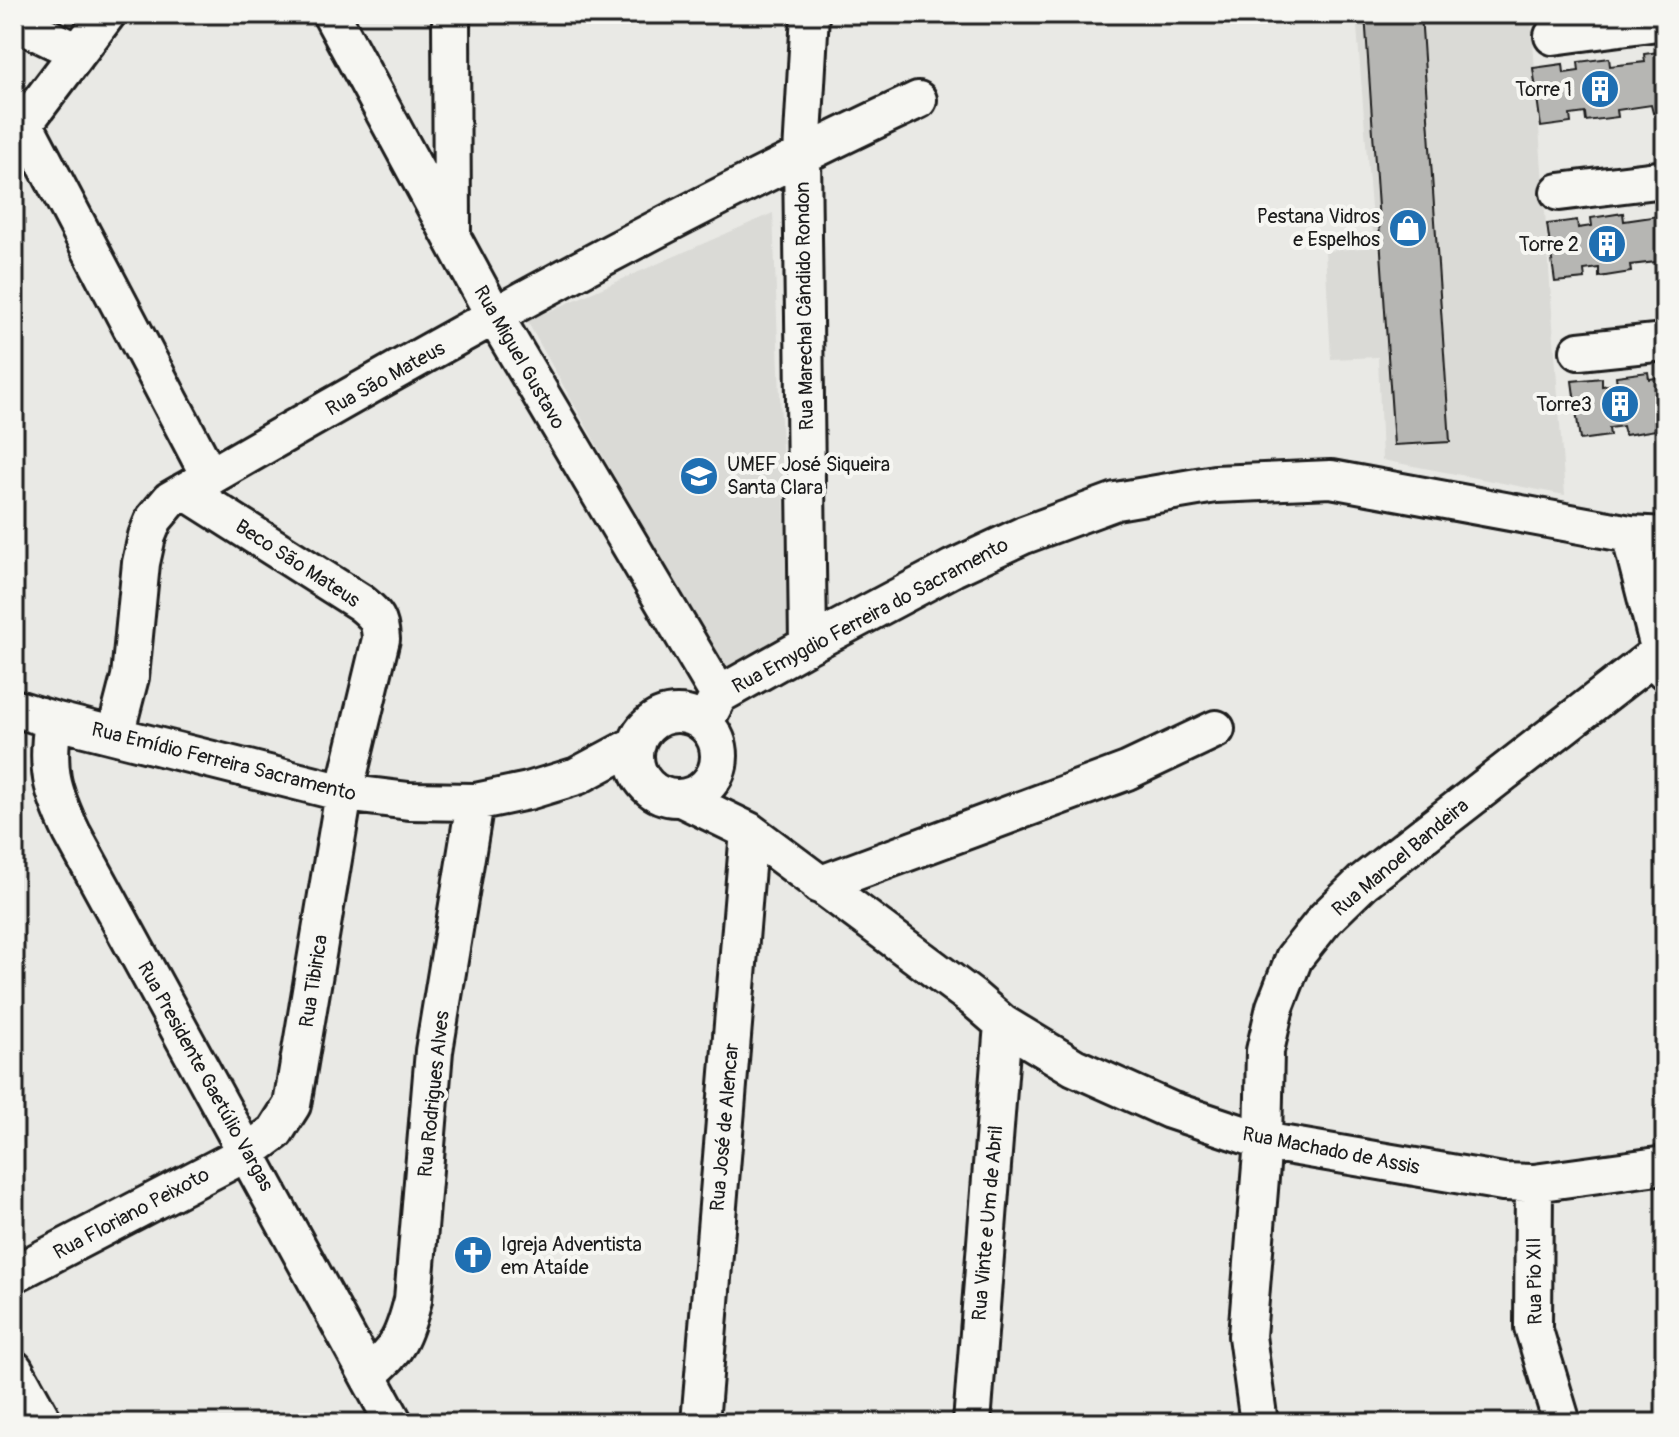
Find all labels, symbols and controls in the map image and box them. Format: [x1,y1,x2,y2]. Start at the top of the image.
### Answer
building icon: Torre 1 [1579,68,1621,110]
place label: Torre 1 [1515,77,1572,102]
street label: Rua Marechal Cândido Rondon [790,181,819,431]
place label: Pestana Vidros e Espelhos [1257,204,1380,252]
shop icon: Pestana Vidros e Espelhos [1387,207,1429,249]
building icon: Torre 2 [1586,223,1628,265]
place label: Torre 2 [1519,232,1579,257]
street label: Rua Miguel Gustavo [468,281,571,434]
street label: Rua São Mateus [321,335,449,421]
building icon: Torre3 [1599,383,1641,425]
place label: Torre3 [1536,392,1592,417]
place label: UMEF José Siqueira Santa Clara [727,452,890,500]
school or university icon: UMEF José Siqueira Santa Clara [678,455,720,497]
street label: Beco São Mateus [231,514,365,613]
street label: Rua Emygdio Ferreira do Sacramento [728,532,1013,699]
street label: Rua Emídio Ferreira Sacramento [89,717,359,807]
street label: Rua Manoel Bandeira [1327,793,1474,922]
street label: Rua Tibirica [294,933,333,1029]
street label: Rua Presidente Gaetúlio Vargas [132,957,279,1196]
street label: Rua Rodrigues Alves [412,1010,455,1178]
street label: Rua José de Alencar [705,1042,744,1212]
street label: Rua Machado de Assis [1240,1121,1422,1180]
street label: Rua Vinte e Um de Abril [967,1124,1008,1322]
street label: Rua Floriano Peixoto [49,1162,214,1265]
place label: Igreja Adventista em Ataíde [501,1232,642,1280]
church icon: Igreja Adventista em Ataíde [452,1234,494,1276]
street label: Rua Pio XII [1521,1237,1548,1325]

